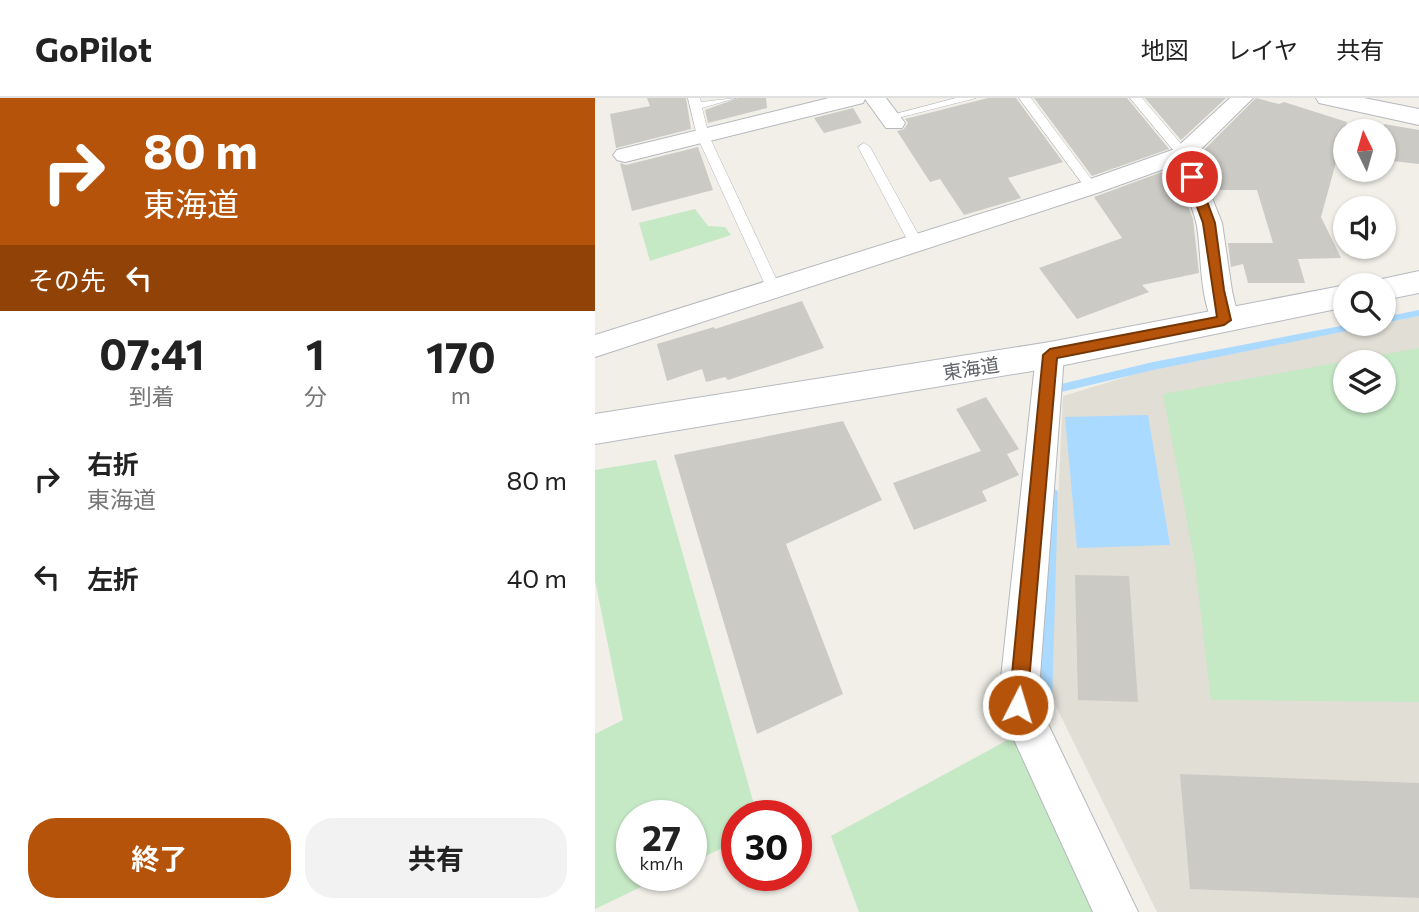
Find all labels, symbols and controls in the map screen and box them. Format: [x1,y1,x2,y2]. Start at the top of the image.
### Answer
text: GoPilot [35,28,152,69]
text: 地図 [1141,35,1189,64]
text: レイヤ [1227,35,1298,64]
text: 共有 [1336,35,1384,64]
text: 80 m [143,119,258,179]
north arrow [1333,119,1397,182]
map controls [1333,119,1396,413]
icon: right [28,126,119,217]
pin [1162,147,1222,207]
icon: arrive [1173,158,1211,196]
text: 東海道 [143,183,239,223]
button: sound [1333,196,1396,259]
icon: left [120,259,158,297]
text: その先 [28,264,106,295]
button: search [1333,273,1396,336]
text: 07:41 [99,327,204,379]
text: 1 [306,327,325,379]
text: 170 [426,330,496,382]
button: layers [1333,350,1396,413]
street label: 東海道 [941,352,1001,384]
text: m [451,381,471,409]
text: 到着 [129,382,175,410]
text: 分 [304,382,327,410]
text: 右折 [87,448,139,479]
icon: right [28,460,66,498]
text: 80 m [507,464,567,495]
text: 東海道 [87,485,156,513]
icon: left [28,558,66,596]
text: 40 m [507,562,567,593]
text: 左折 [87,563,139,594]
position arrow [981,668,1055,742]
speed limit sign: 30 [721,800,812,891]
text: 27 [642,815,681,858]
button: 終了 [28,818,291,898]
button: 共有 [305,818,567,898]
text: km/h [640,852,683,874]

